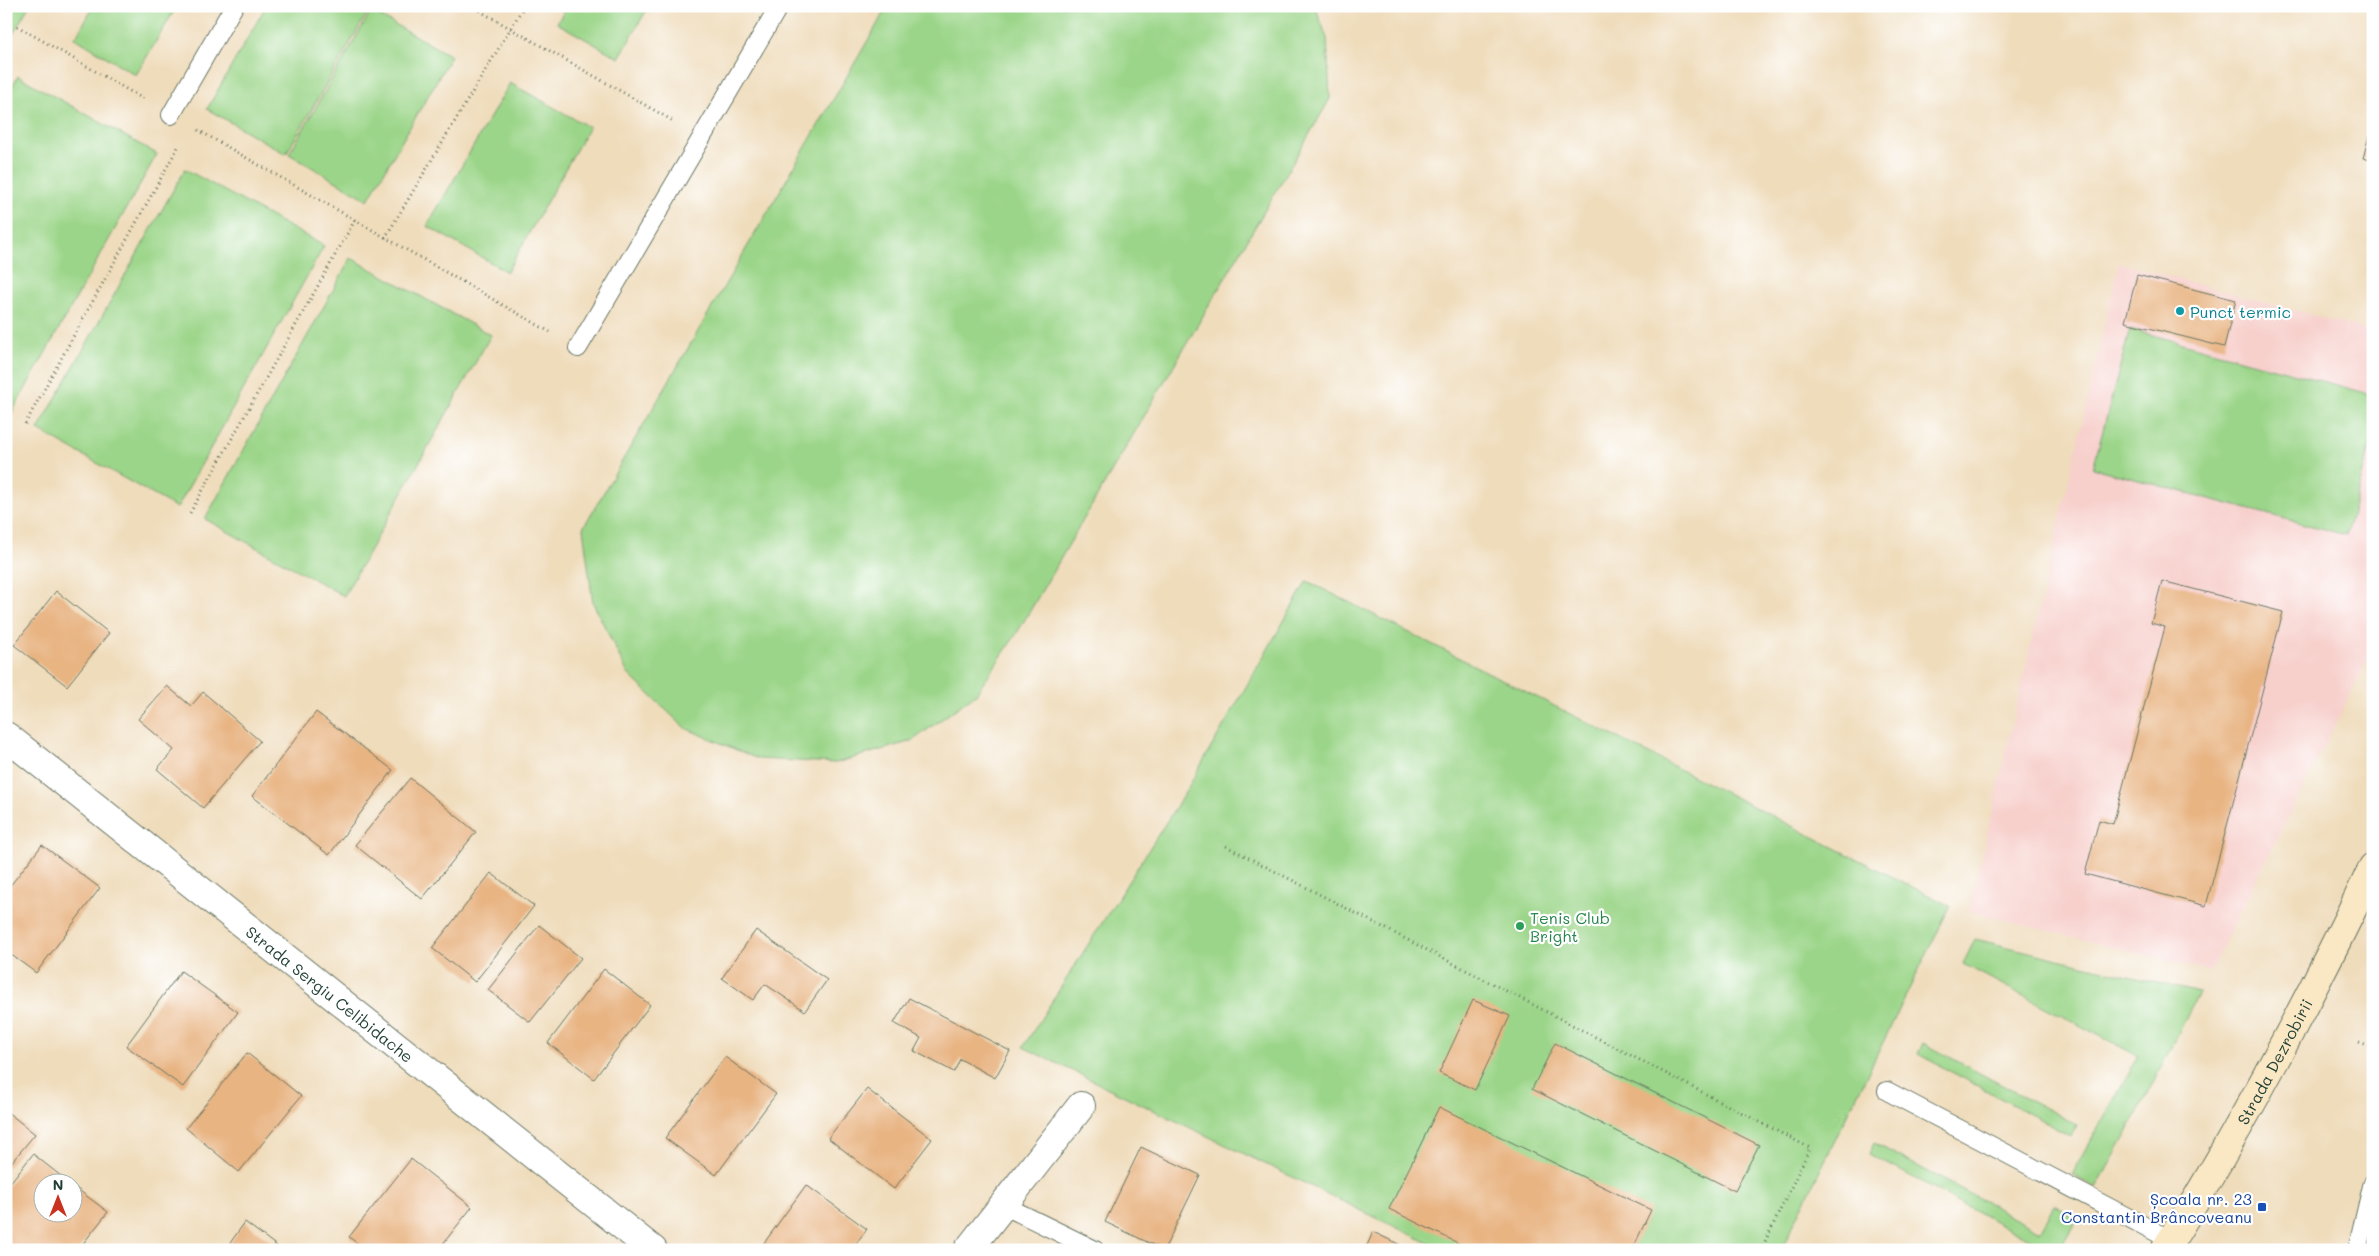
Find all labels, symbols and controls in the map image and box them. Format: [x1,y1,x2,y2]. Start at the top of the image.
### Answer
place label: Punct termic [2190,301,2291,322]
marker: Punct termic [2174,305,2186,317]
place label: Tenis Club Bright [1530,907,1610,946]
marker: Tenis Club Bright [1514,920,1526,932]
street label: Strada Sergiu Celibidache [242,921,418,1067]
street label: Strada Dezrobirii [2232,995,2316,1128]
north arrow [32,1174,82,1224]
text: N [53,1175,63,1194]
place label: Școala nr. 23 Constantin Brâncoveanu [2061,1188,2252,1227]
marker: Școala nr. 23 Constantin Brâncoveanu [2256,1201,2268,1213]

